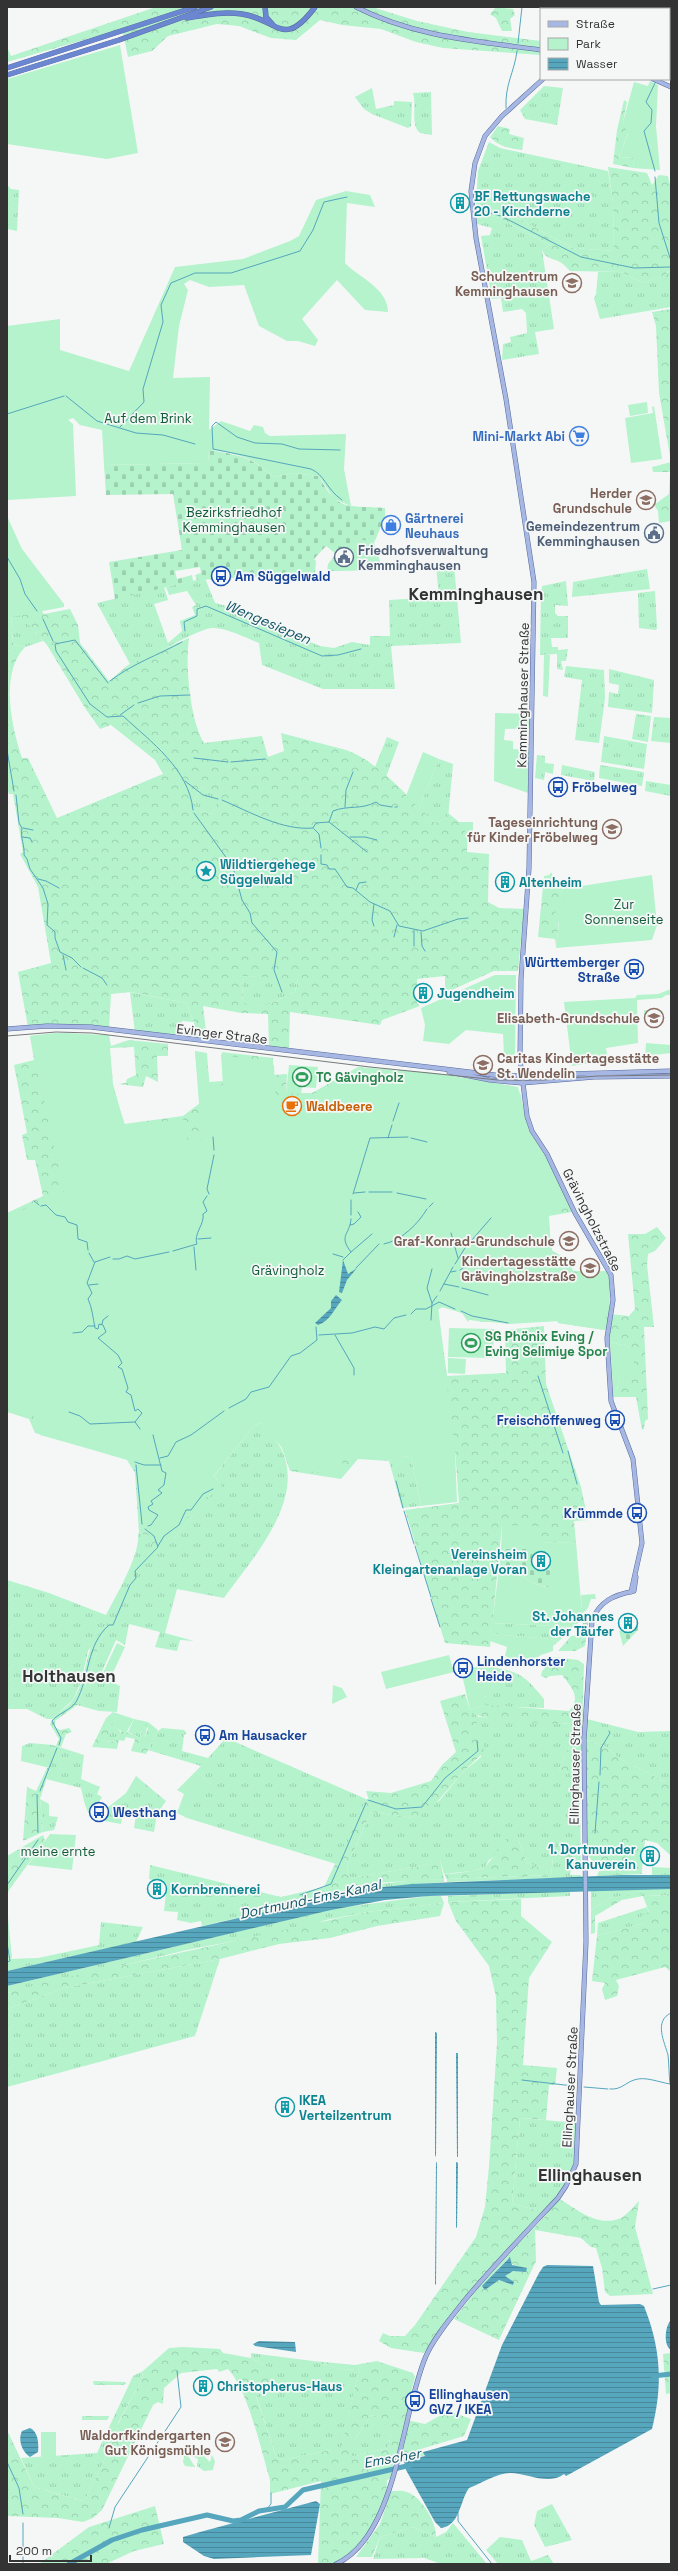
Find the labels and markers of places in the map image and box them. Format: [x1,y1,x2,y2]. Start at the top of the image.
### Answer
place label: BF Rettungswache 20 - Kirchderne [474,188,591,220]
building icon: BF Rettungswache 20 - Kirchderne [449,192,471,214]
place label: Schulzentrum Kemminghausen [455,268,558,300]
school or university icon: Schulzentrum Kemminghausen [561,272,583,294]
supermarket icon: Mini-Markt Abi [568,425,590,447]
place label: Mini-Markt Abi [472,428,565,445]
place label: Herder Grundschule [553,485,632,517]
school or university icon: Herder Grundschule [635,489,657,511]
place label: Gärtnerei Neuhaus [405,510,464,542]
shop icon: Gärtnerei Neuhaus [380,514,402,536]
place label: Gemeindezentrum Kemminghausen [526,518,640,550]
public building icon: Gemeindezentrum Kemminghausen [643,522,665,544]
place label: Friedhofsverwaltung Kemminghausen [358,542,488,574]
public building icon: Friedhofsverwaltung Kemminghausen [333,546,355,568]
bus stop icon: Am Süggelwald [210,565,232,587]
place label: Am Süggelwald [235,568,331,585]
bus stop icon: Fröbelweg [547,776,569,798]
place label: Fröbelweg [572,779,637,796]
place label: Tageseinrichtung für Kinder Fröbelweg [467,814,598,846]
school or university icon: Tageseinrichtung für Kinder Fröbelweg [601,818,623,840]
place label: Wildtiergehege Süggelwald [220,856,316,888]
place icon: Wildtiergehege Süggelwald [195,860,217,882]
building icon: Altenheim [494,871,516,893]
place label: Altenheim [519,874,582,891]
place label: Württemberger Straße [525,954,620,986]
bus stop icon: Württemberger Straße [623,958,645,980]
building icon: Jugendheim [412,982,434,1004]
place label: Jugendheim [437,985,515,1002]
school or university icon: Elisabeth-Grundschule [643,1007,665,1029]
place label: Elisabeth-Grundschule [497,1010,640,1027]
place label: Caritas Kindertagesstätte St. Wendelin [497,1050,659,1082]
school or university icon: Caritas Kindertagesstätte St. Wendelin [472,1054,494,1076]
sports icon: TC Gävingholz [291,1066,313,1088]
place label: TC Gävingholz [316,1069,404,1086]
cafe icon: Waldbeere [281,1095,303,1117]
place label: Waldbeere [306,1098,373,1115]
school or university icon: Graf-Konrad-Grundschule [558,1230,580,1252]
place label: Graf-Konrad-Grundschule [394,1233,555,1250]
place label: Kindertagesstätte Grävingholzstraße [461,1253,576,1285]
school or university icon: Kindertagesstätte Grävingholzstraße [579,1257,601,1279]
place label: SG Phönix Eving / Eving Selimiye Spor [485,1328,607,1360]
sports icon: SG Phönix Eving / Eving Selimiye Spor [460,1332,482,1354]
bus stop icon: Freischöffenweg [604,1409,626,1431]
place label: Freischöffenweg [497,1412,601,1429]
bus stop icon: Krümmde [626,1502,648,1524]
place label: Krümmde [564,1505,623,1522]
place label: Vereinsheim Kleingartenanlage Voran [373,1546,527,1578]
building icon: Vereinsheim Kleingartenanlage Voran [530,1550,552,1572]
place label: St. Johannes der Täufer [532,1608,614,1640]
building icon: St. Johannes der Täufer [617,1612,639,1634]
place label: Lindenhorster Heide [477,1653,565,1685]
bus stop icon: Lindenhorster Heide [452,1657,474,1679]
bus stop icon: Am Hausacker [194,1724,216,1746]
place label: Am Hausacker [219,1727,307,1744]
bus stop icon: Westhang [88,1801,110,1823]
place label: Westhang [113,1804,177,1821]
place label: 1. Dortmunder Kanuverein [548,1841,636,1873]
building icon: 1. Dortmunder Kanuverein [639,1845,661,1867]
building icon: Kornbrennerei [146,1878,168,1900]
place label: Kornbrennerei [171,1881,260,1898]
place label: IKEA Verteilzentrum [299,2092,392,2124]
building icon: IKEA Verteilzentrum [274,2096,296,2118]
building icon: Christopherus-Haus [192,2375,214,2397]
place label: Christopherus-Haus [217,2378,343,2395]
place label: Ellinghausen GVZ / IKEA [429,2386,509,2418]
bus stop icon: Ellinghausen GVZ / IKEA [404,2390,426,2412]
place label: Waldorfkindergarten Gut Königsmühle [80,2427,211,2459]
school or university icon: Waldorfkindergarten Gut Königsmühle [214,2431,236,2453]

